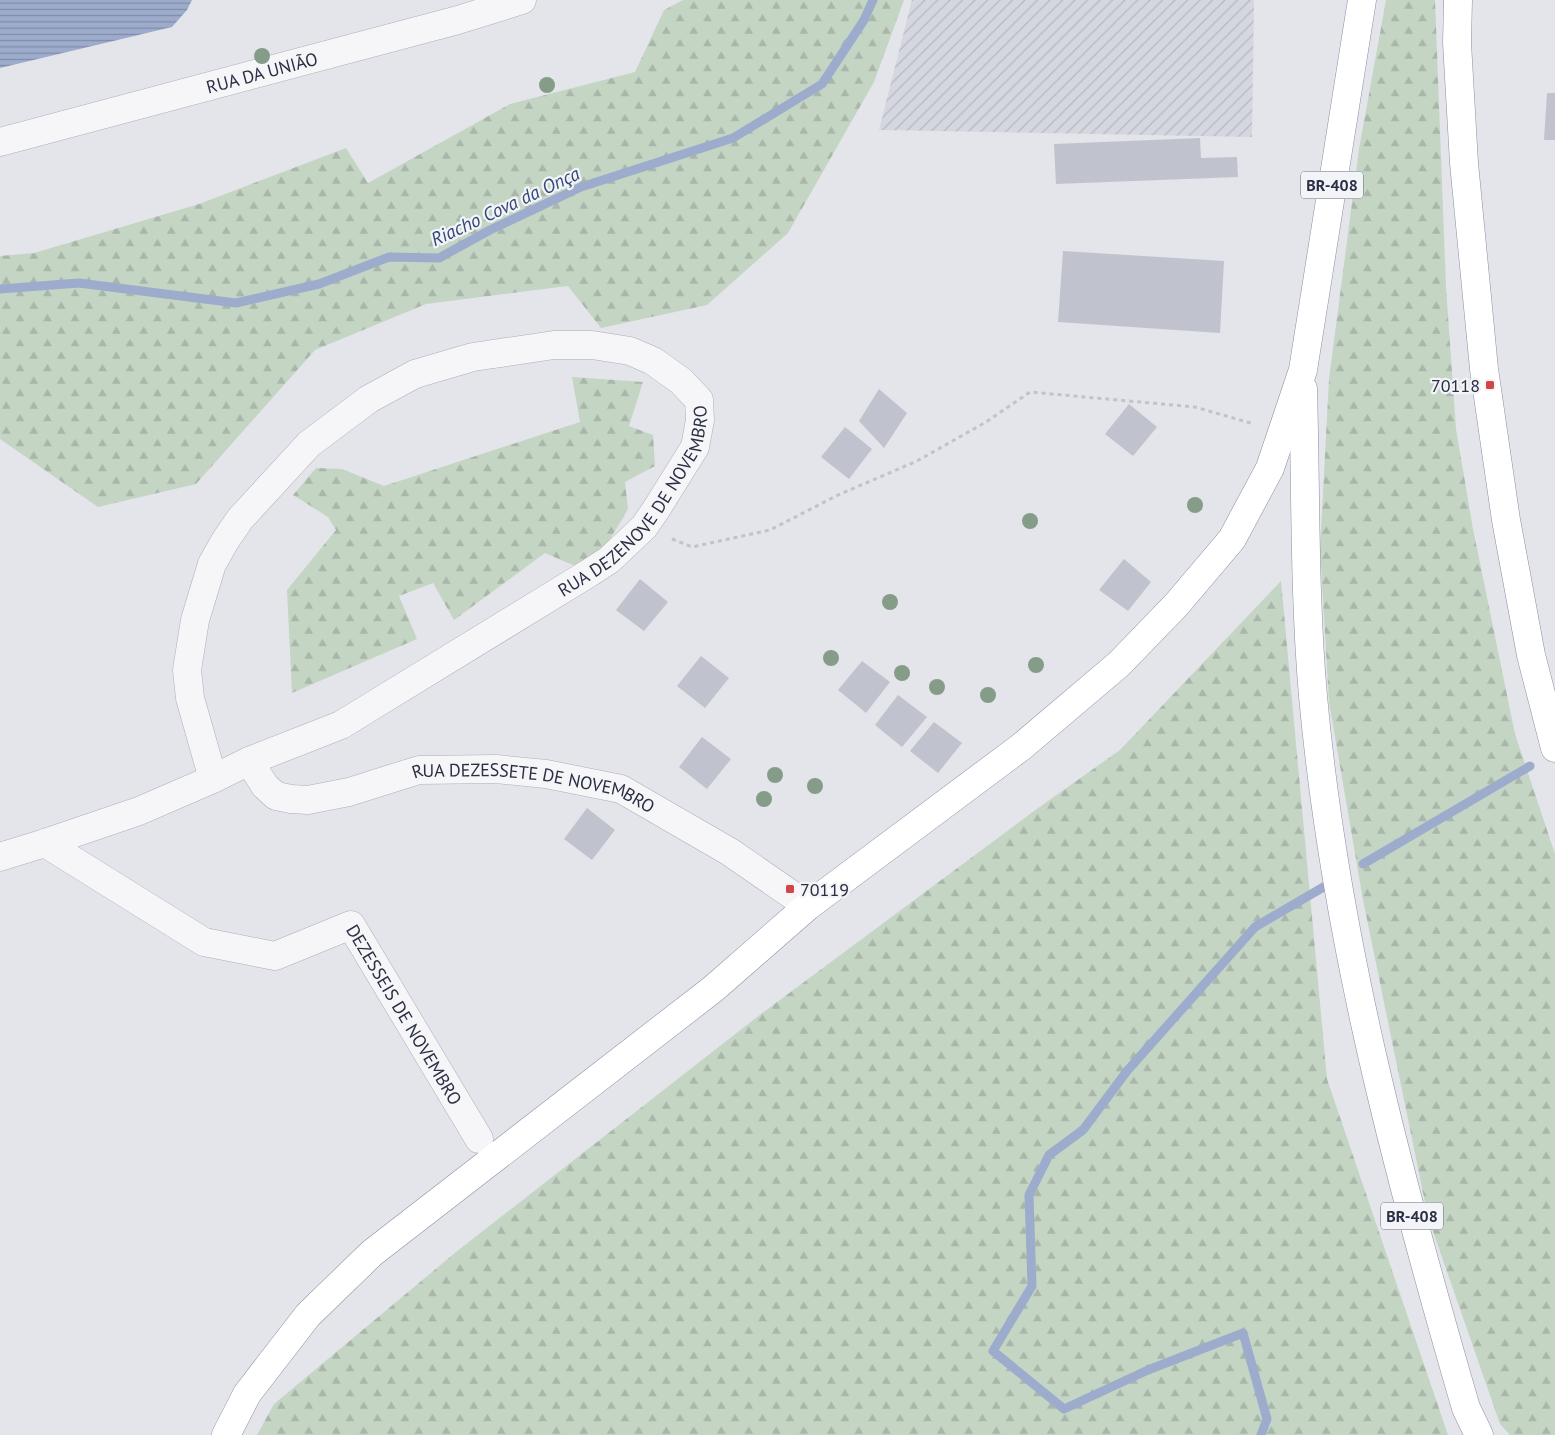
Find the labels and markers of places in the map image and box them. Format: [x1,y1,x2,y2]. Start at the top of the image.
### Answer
place label: 70118 [1431,374,1480,397]
marker: 70118 [1484,379,1496,391]
place label: 70119 [800,878,849,901]
marker: 70119 [784,883,796,895]

